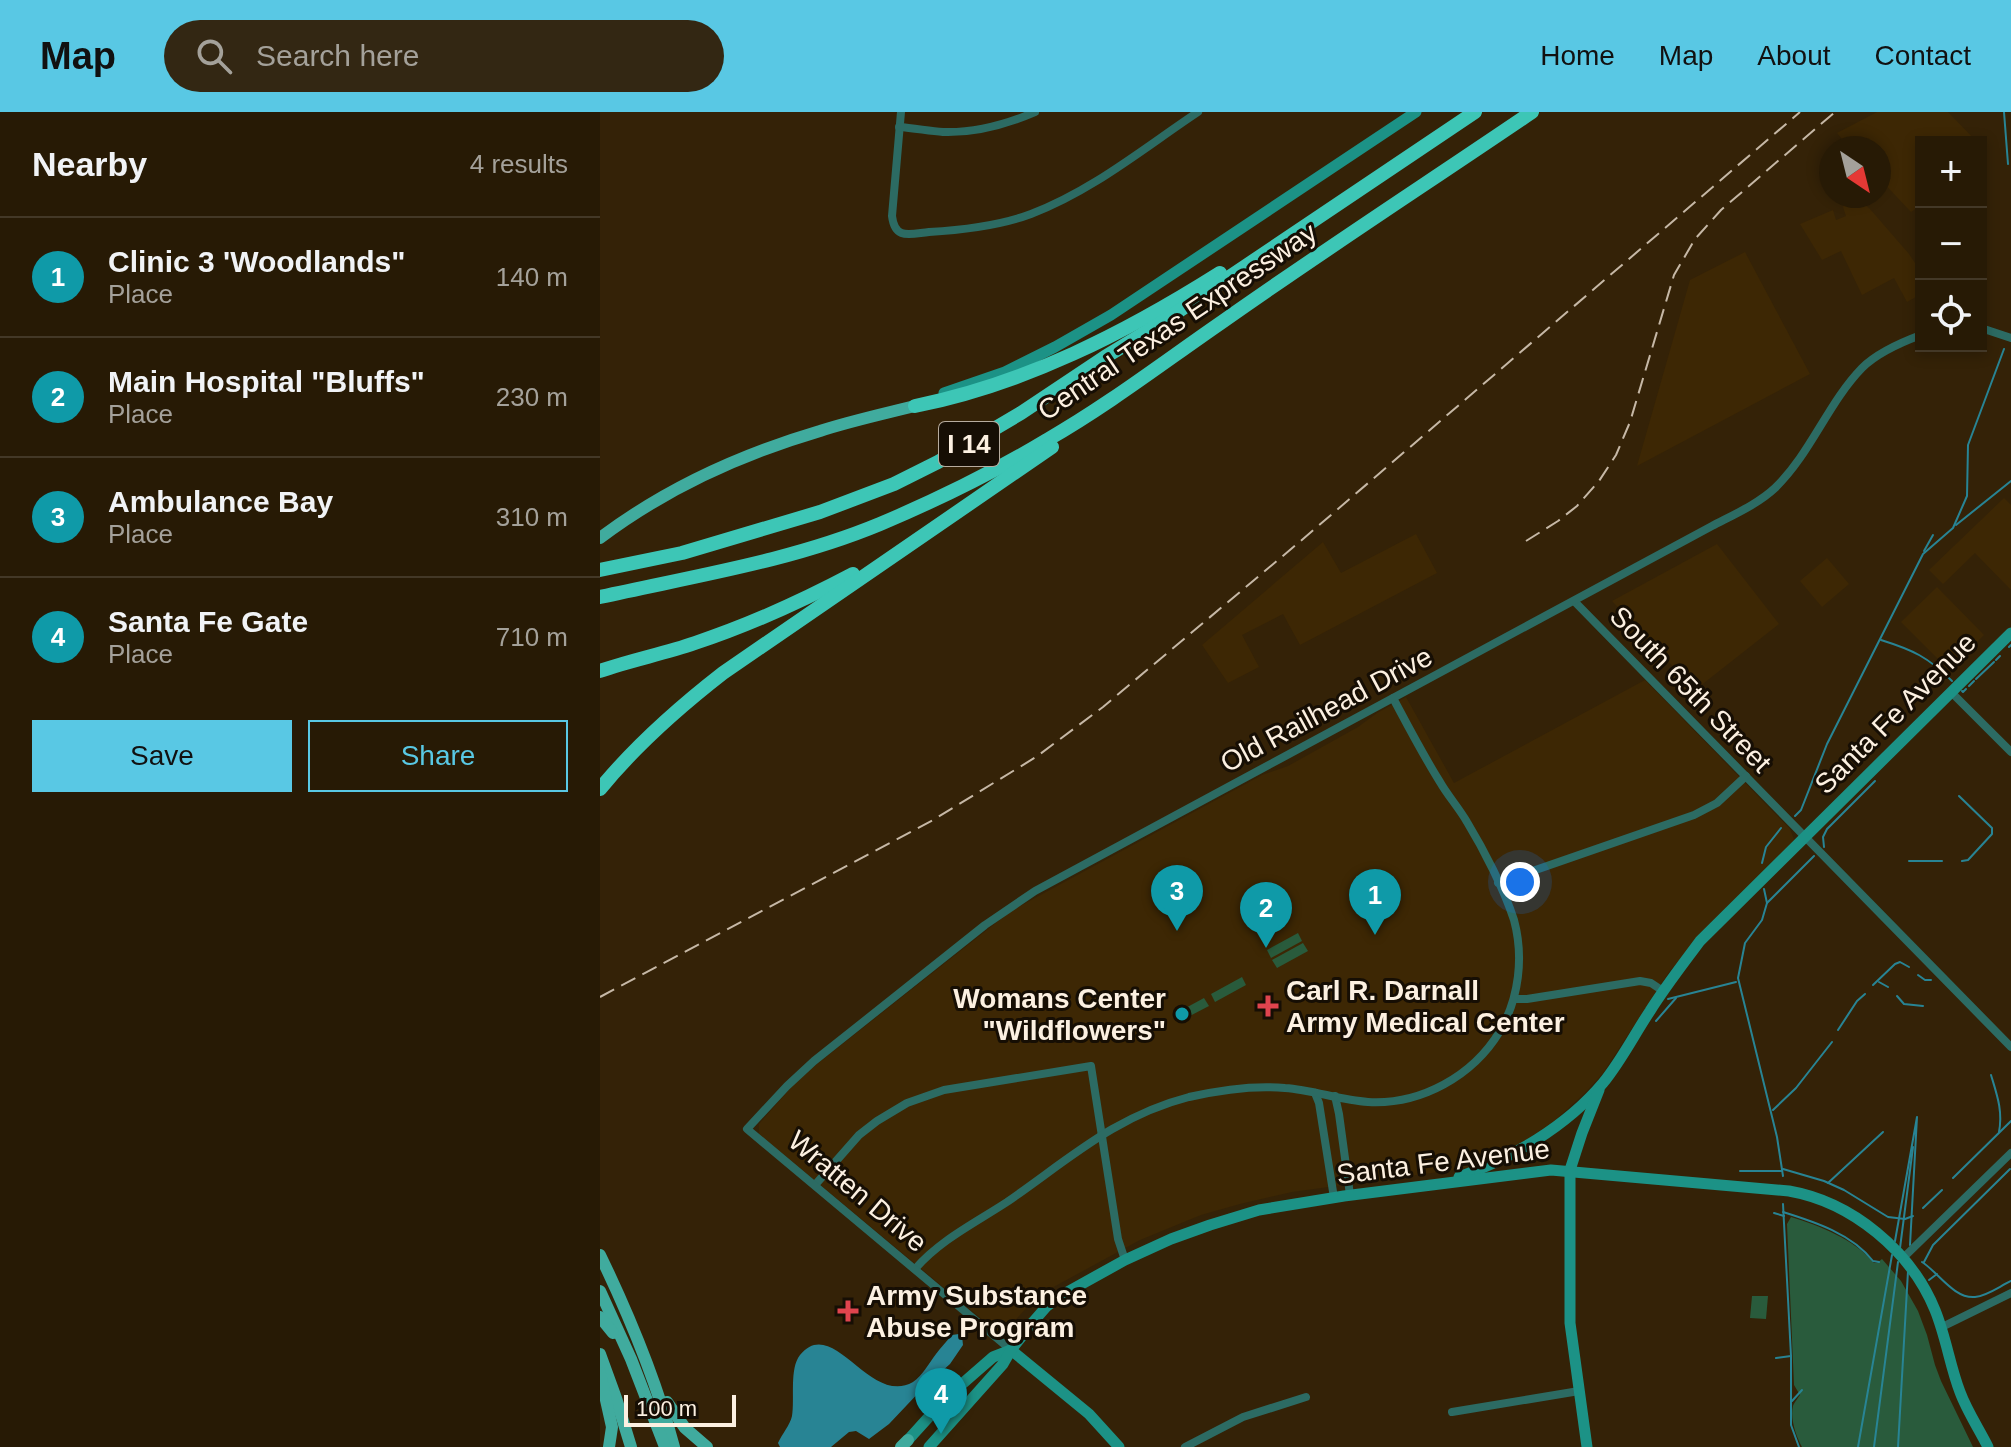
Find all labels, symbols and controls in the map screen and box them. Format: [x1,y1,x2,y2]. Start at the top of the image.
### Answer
search box [164,20,724,92]
icon: search [192,34,236,78]
text: Map [40,35,116,77]
text: Search here [256,39,419,72]
text: Home [1540,40,1615,71]
text: Map [1659,40,1713,71]
text: About [1757,40,1831,71]
text: Contact [1875,40,1971,71]
north arrow [1819,136,1891,208]
map controls [1915,136,1987,352]
button: + [1915,136,1987,208]
text: Nearby [32,145,147,183]
text: 4 results [470,149,568,179]
button: − [1915,208,1987,280]
street label: Central Texas Expressway [1032,216,1322,426]
text: Clinic 3 'Woodlands" [108,245,406,278]
text: 1 [51,262,65,292]
text: 140 m [496,262,568,292]
text: Place [108,279,173,309]
button: locate [1915,280,1987,352]
text: Main Hospital "Bluffs" [108,365,425,398]
text: 2 [51,382,65,412]
text: 230 m [496,382,568,412]
text: Place [108,399,173,429]
road number: I 14 [939,422,999,466]
text: Ambulance Bay [108,485,333,518]
text: 3 [51,502,65,532]
text: 310 m [496,502,568,532]
text: Place [108,519,173,549]
street label: South 65th Street [1604,600,1778,779]
text: Santa Fe Gate [108,605,308,638]
text: 4 [51,622,65,652]
text: 710 m [496,622,568,652]
street label: Santa Fe Avenue [1809,627,1982,800]
text: Place [108,639,173,669]
street label: Old Railhead Drive [1215,641,1437,778]
button: Save [32,720,292,792]
button: Share [308,720,568,792]
your location [1500,862,1540,902]
pin: 3 [1151,865,1203,931]
pin: 1 [1349,869,1401,935]
pin: 2 [1240,882,1292,948]
place label: Carl R. Darnall Army Medical Center [1286,975,1565,1038]
place label: Womans Center "Wildflowers" [953,983,1166,1046]
marker: Carl R. Darnall Army Medical Center [1257,995,1279,1017]
marker: Womans Center "Wildflowers" [1173,1005,1191,1023]
street label: Wratten Drive [782,1125,933,1258]
street label: Santa Fe Avenue [1335,1133,1551,1190]
place label: Army Substance Abuse Program [866,1280,1087,1343]
marker: Army Substance Abuse Program [837,1300,859,1322]
pin: 4 [915,1368,967,1434]
scale bar [624,1391,736,1427]
text: 100 m [636,1396,697,1421]

